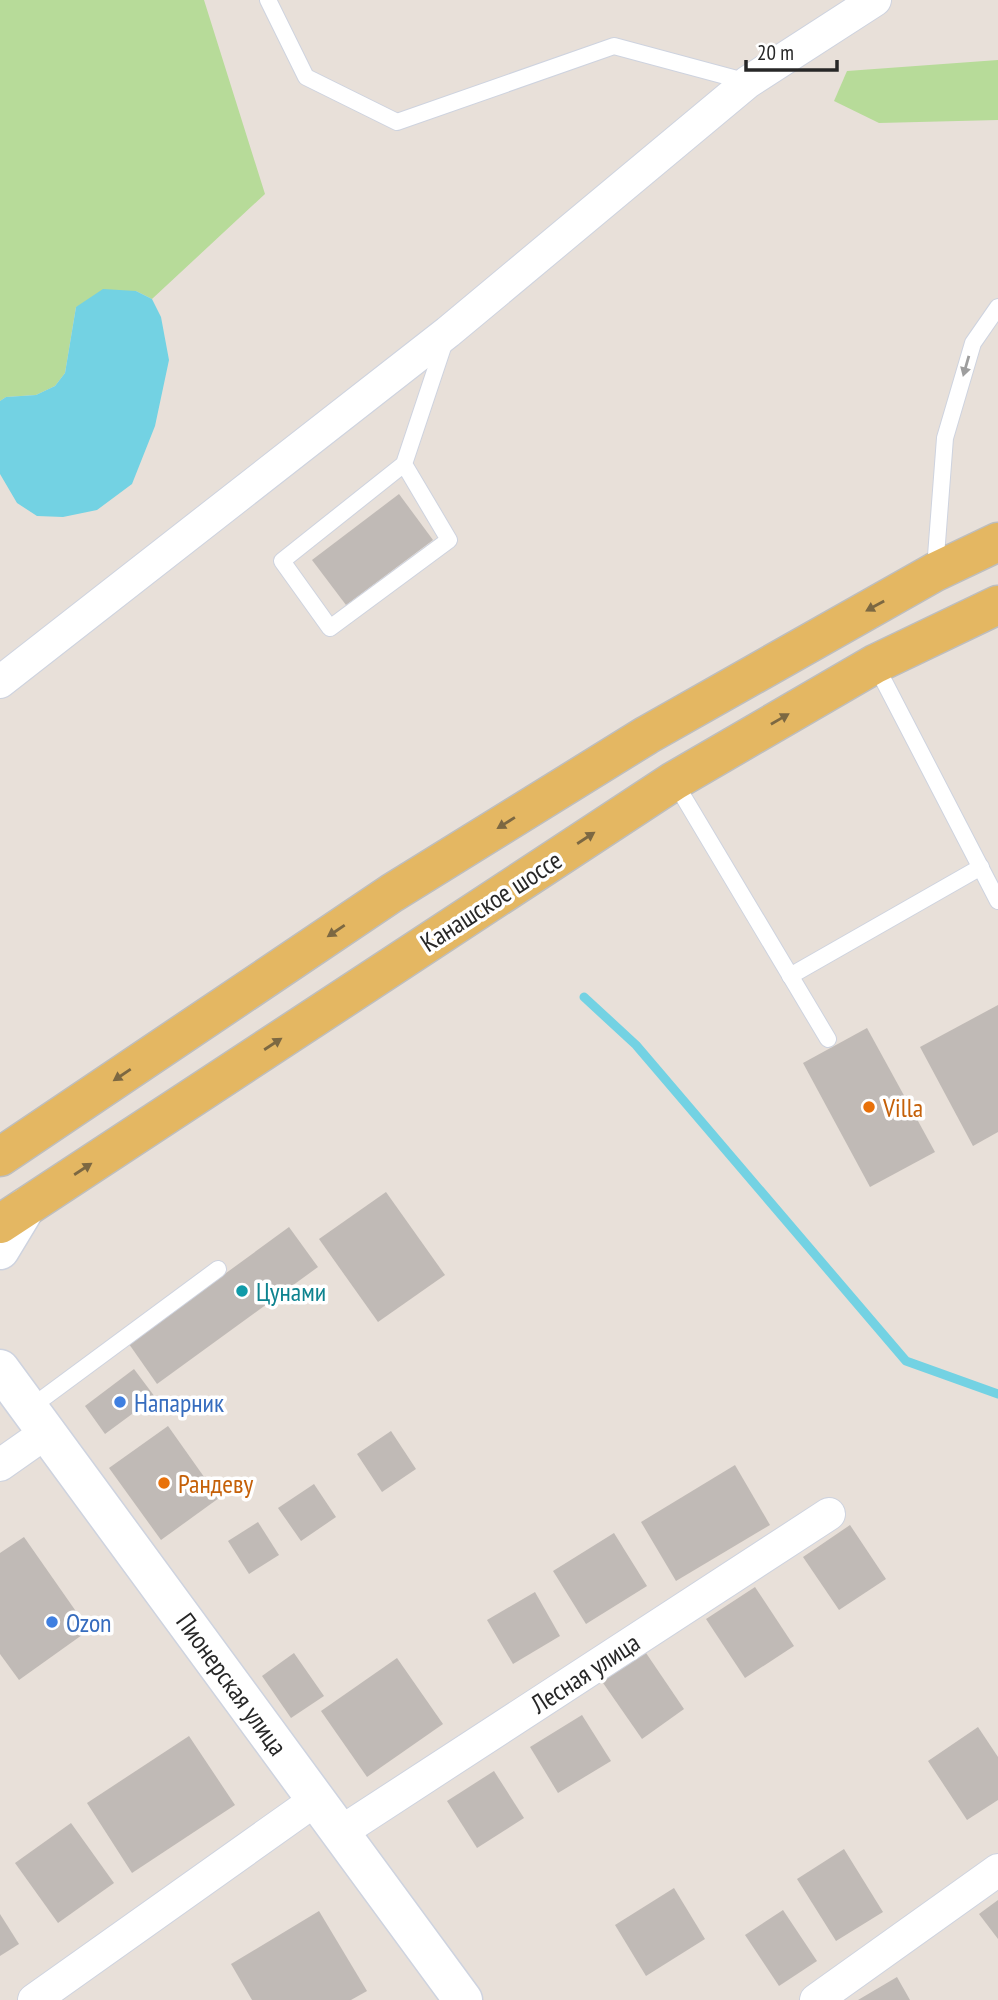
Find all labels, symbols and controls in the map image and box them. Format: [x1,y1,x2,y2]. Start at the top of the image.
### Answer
scale bar [746,28,837,72]
text: 20 m [757,39,794,66]
one-way arrow [961,356,971,377]
one-way arrow [866,600,885,612]
one-way arrow [770,714,790,726]
one-way arrow [496,816,515,829]
one-way arrow [576,832,596,845]
street label: Канашское шоссе [414,843,568,959]
one-way arrow [327,924,345,938]
one-way arrow [264,1038,283,1051]
one-way arrow [112,1069,131,1082]
place label: Villa [882,1091,923,1124]
marker: Villa [861,1099,877,1115]
one-way arrow [73,1163,93,1176]
place label: Цунами [256,1275,326,1308]
marker: Цунами [234,1283,250,1299]
place label: Напарник [134,1386,224,1419]
marker: Напарник [112,1394,128,1410]
place label: Рандеву [178,1467,253,1500]
marker: Рандеву [156,1475,172,1491]
place label: Ozon [66,1606,112,1639]
street label: Пионерская улица [169,1606,295,1762]
marker: Ozon [44,1614,60,1630]
street label: Лесная улица [523,1626,646,1721]

